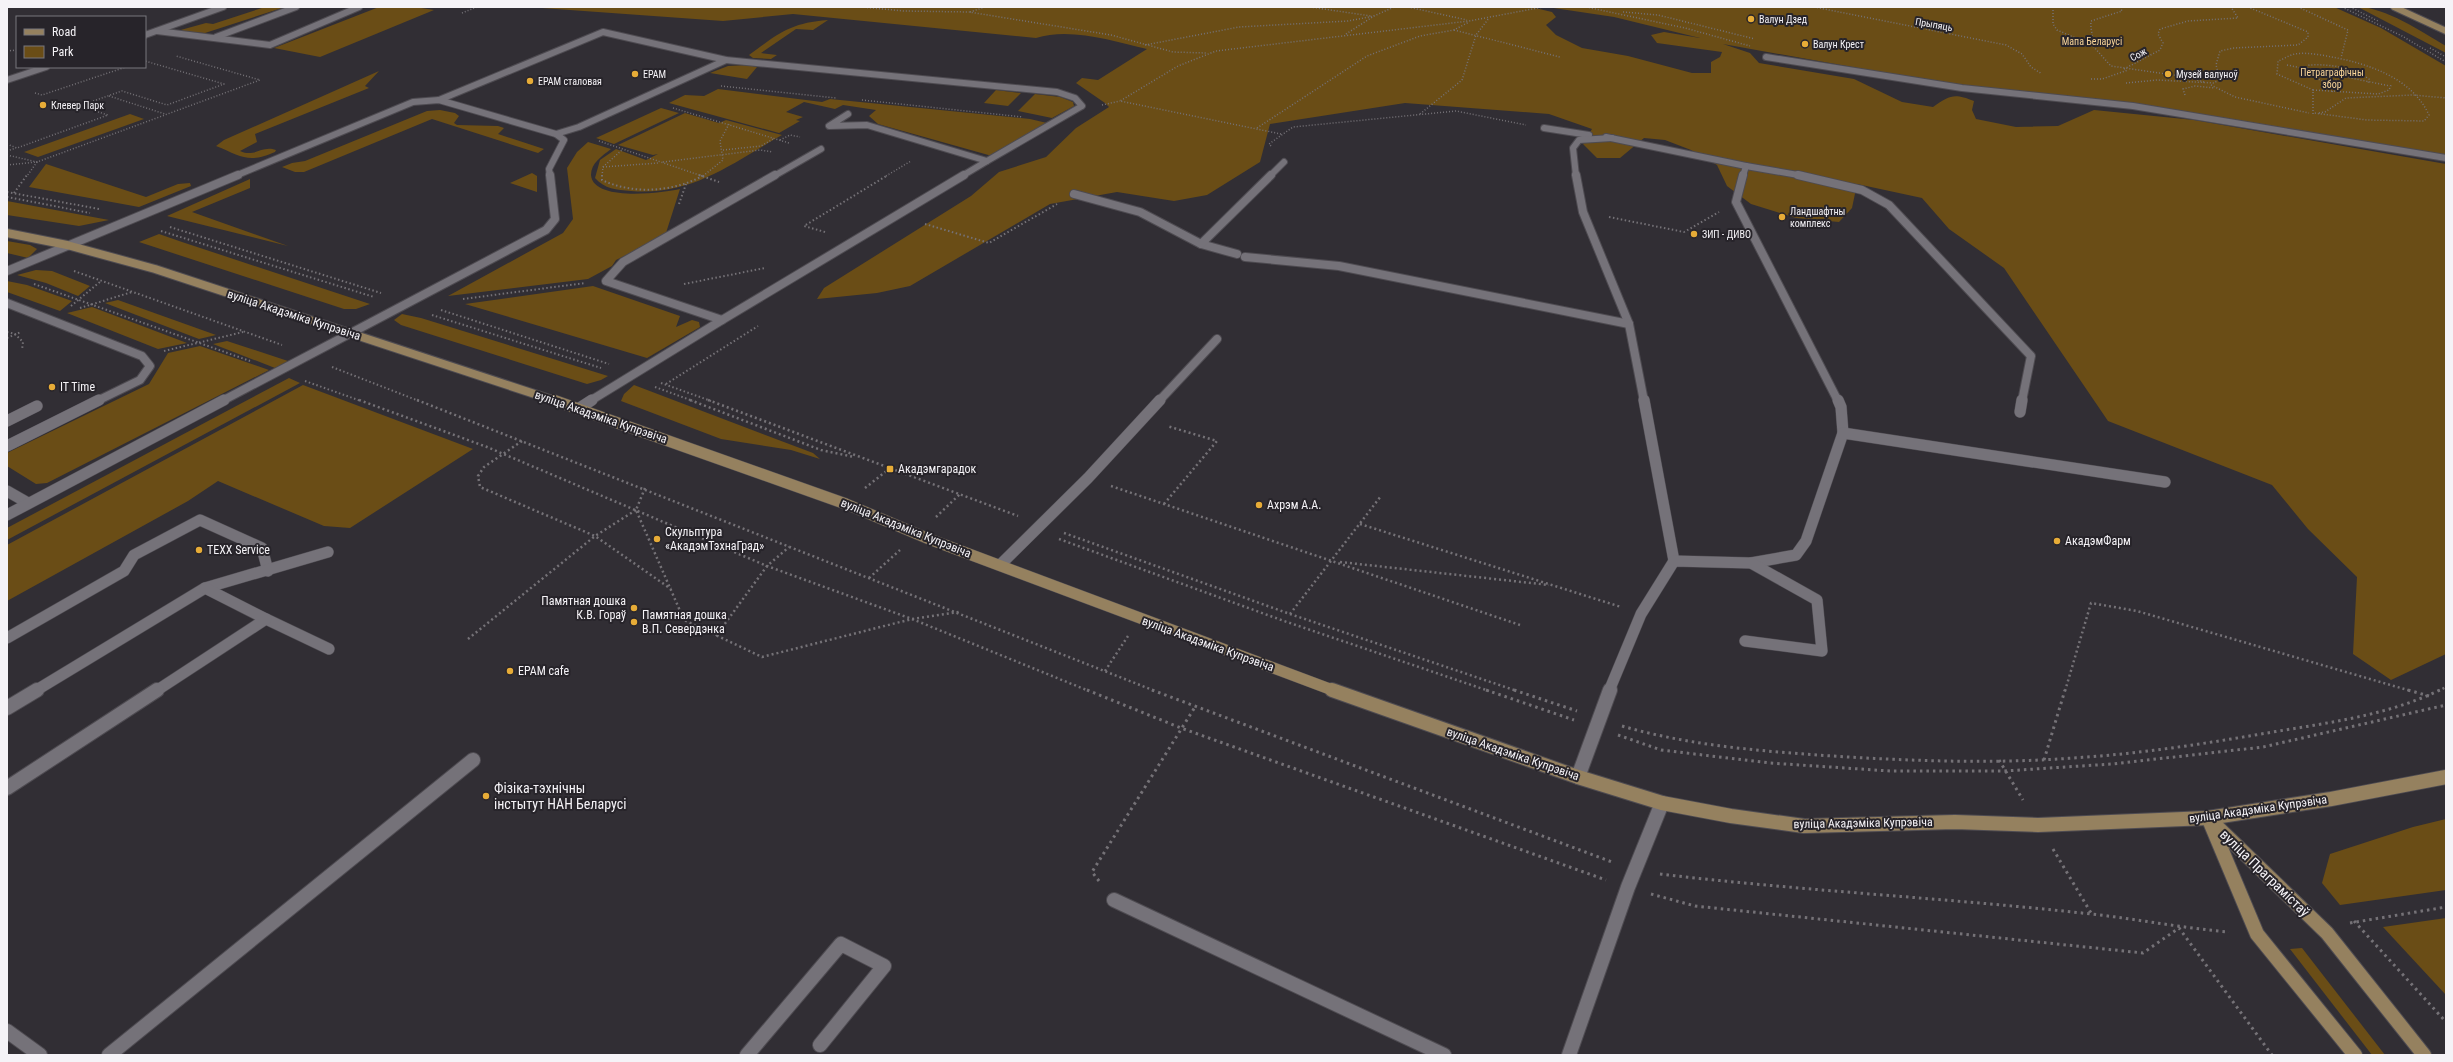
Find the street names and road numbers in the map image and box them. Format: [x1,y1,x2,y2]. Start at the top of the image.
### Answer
street label: Прыпяць [1914,16,1954,33]
street label: Сож [2128,45,2149,63]
street label: вуліца Акадэміка Купрэвіча [226,287,363,343]
street label: вуліца Акадэміка Купрэвіча [533,388,669,446]
street label: вуліца Акадэміка Купрэвіча [839,495,973,561]
street label: вуліца Акадэміка Купрэвіча [1140,614,1276,674]
street label: вуліца Акадэміка Купрэвіча [1445,725,1581,783]
street label: вуліца Акадэміка Купрэвіча [2188,792,2328,826]
street label: вуліца Акадэміка Купрэвіча [1793,815,1933,831]
street label: вуліца Праграмістаў [2217,826,2313,920]

